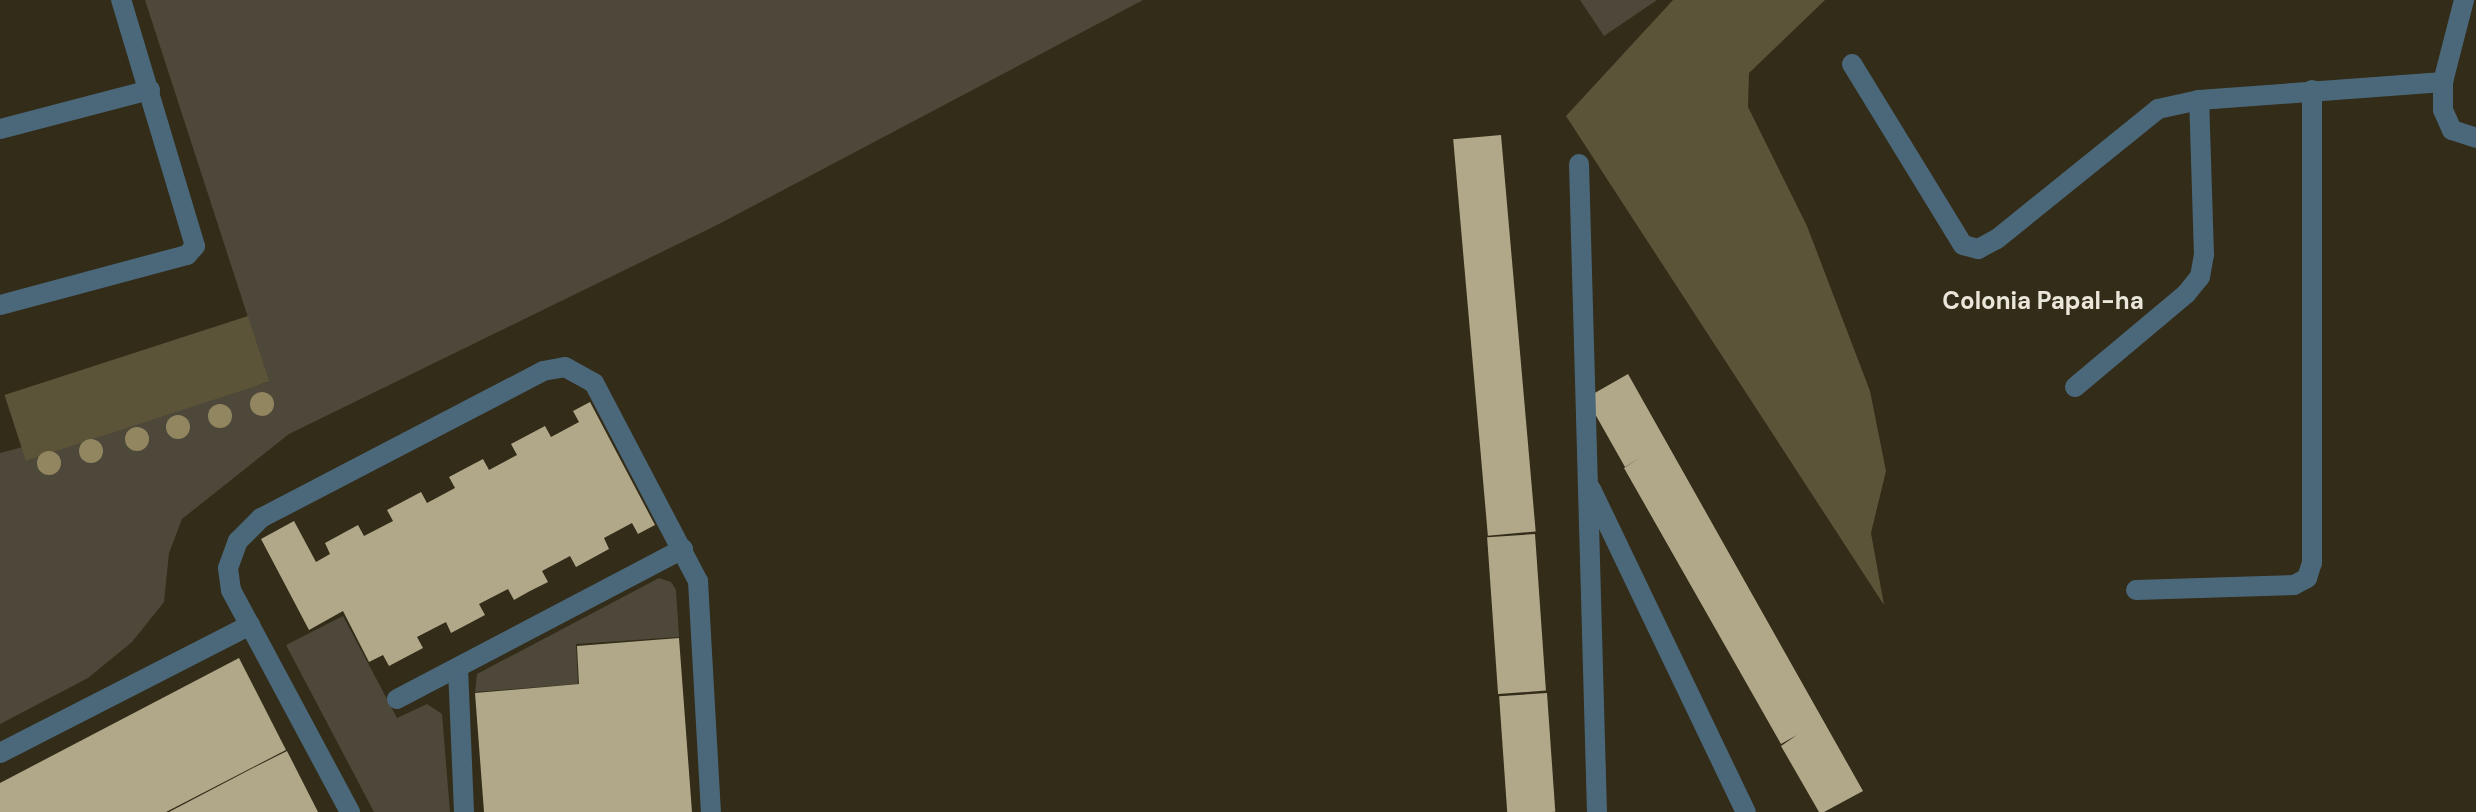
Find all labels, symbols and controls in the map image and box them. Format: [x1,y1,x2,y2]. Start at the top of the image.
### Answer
district label: Colonia Papal-ha [1942,287,2144,315]

